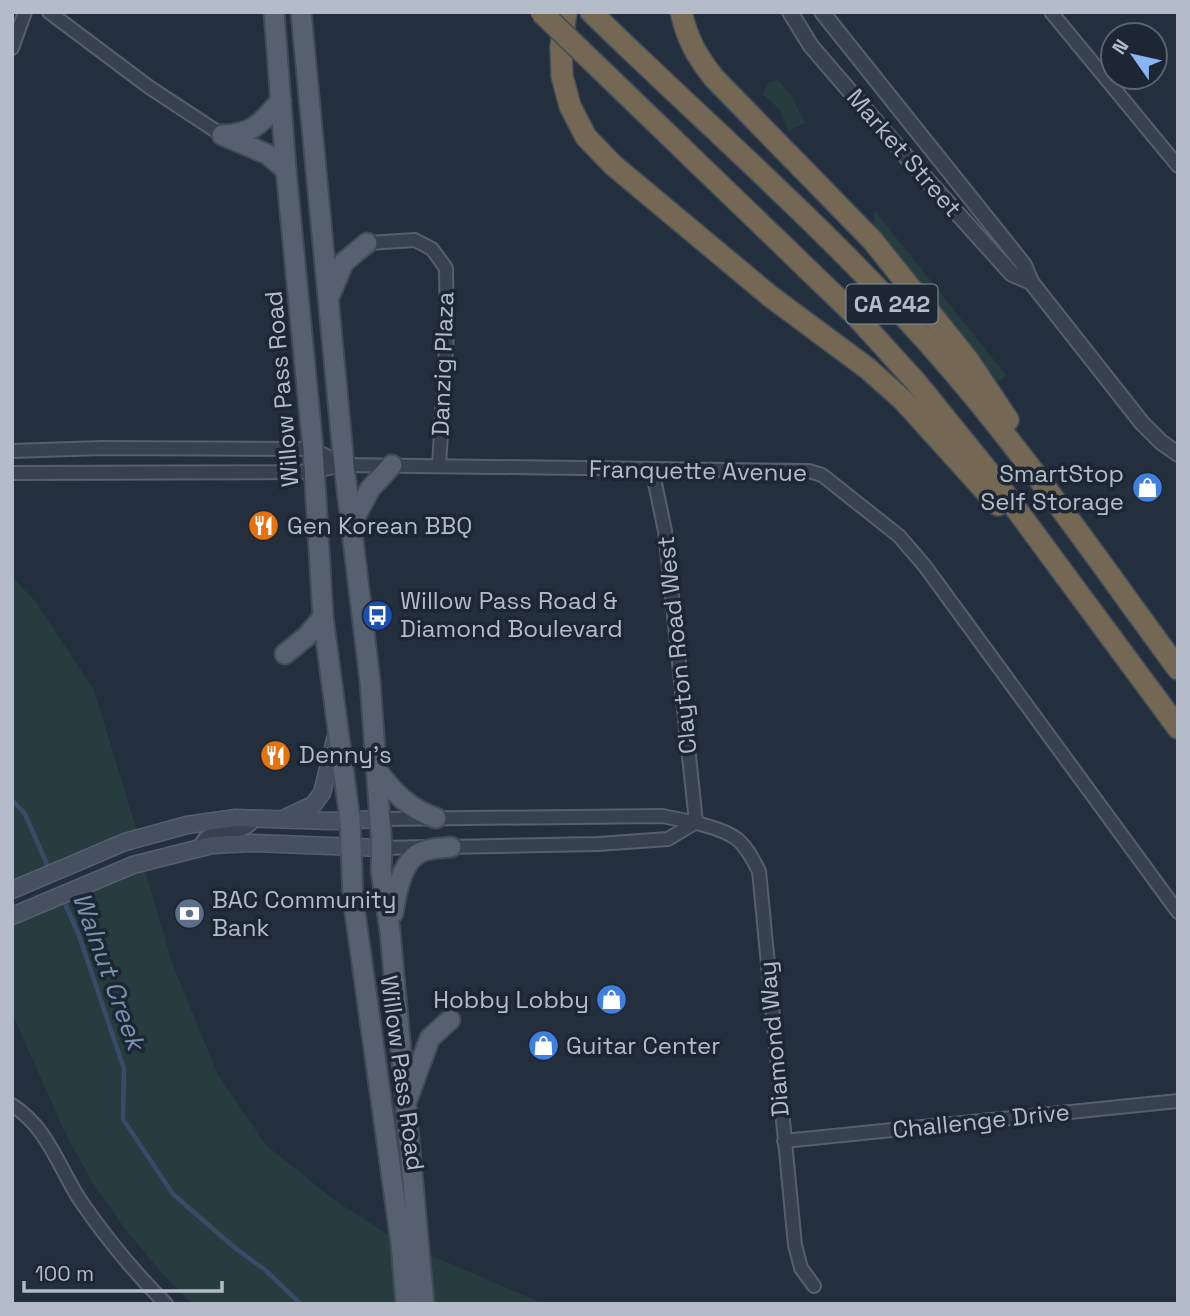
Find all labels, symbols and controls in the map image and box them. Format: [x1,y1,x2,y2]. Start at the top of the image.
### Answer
north arrow [1099,21,1169,91]
text: N [1106,35,1134,59]
street label: Market Street [840,82,969,223]
road number: CA 242 [846,284,938,324]
street label: Willow Pass Road [257,290,306,488]
street label: Danzig Plaza [424,291,461,437]
street label: Franquette Avenue [589,453,807,488]
place label: SmartStop Self Storage [981,458,1124,517]
shop icon: SmartStop Self Storage [1130,471,1164,505]
restaurant icon: Gen Korean BBQ [247,509,281,543]
place label: Gen Korean BBQ [287,510,472,541]
street label: Clayton Road West [650,535,703,756]
place label: Willow Pass Road & Diamond Boulevard [400,585,623,644]
bus stop icon: Willow Pass Road & Diamond Boulevard [360,598,394,632]
restaurant icon: Denny's [259,738,293,772]
place label: Denny's [299,739,392,770]
place label: BAC Community Bank [212,884,397,943]
water label: Walnut Creek [65,888,154,1057]
bank icon: BAC Community Bank [172,897,206,931]
street label: Diamond Way [751,960,796,1118]
street label: Willow Pass Road [373,973,432,1173]
shop icon: Hobby Lobby [595,983,629,1017]
place label: Hobby Lobby [433,984,589,1015]
shop icon: Guitar Center [526,1029,560,1063]
place label: Guitar Center [566,1030,720,1061]
street label: Challenge Drive [891,1096,1071,1145]
scale bar [24,1250,222,1294]
text: 100 m [35,1260,94,1287]

